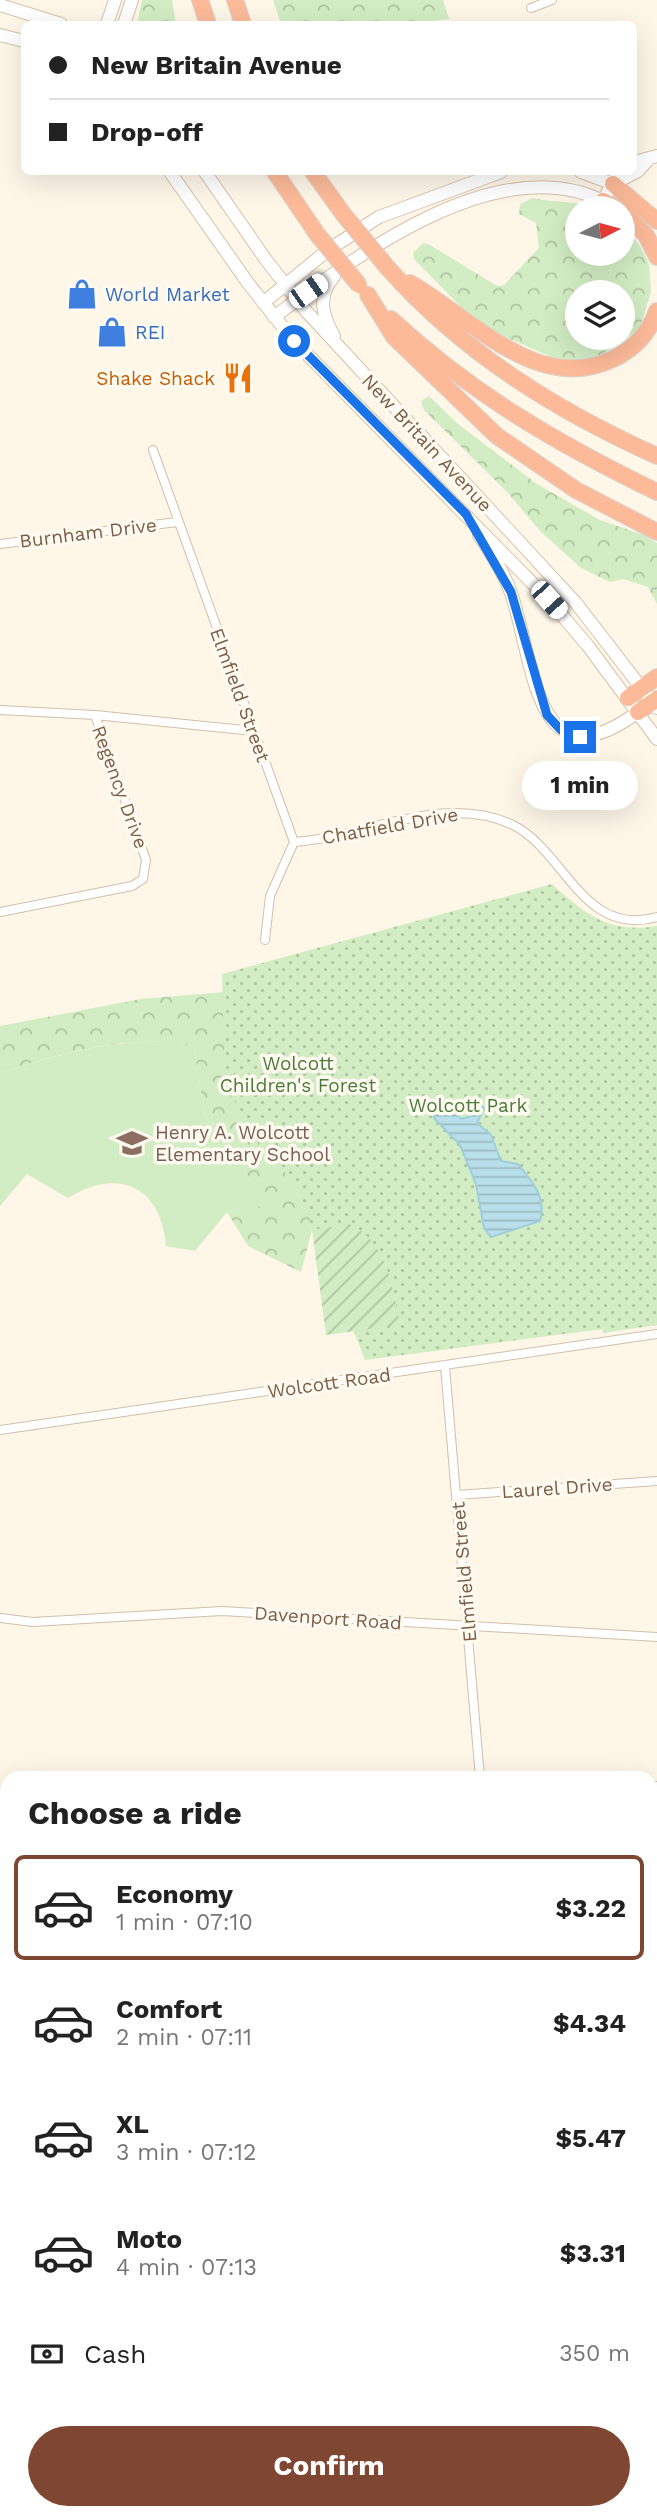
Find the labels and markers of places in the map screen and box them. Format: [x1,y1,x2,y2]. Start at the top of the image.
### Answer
shop icon: World Market [65,277,99,311]
place label: World Market [105,283,230,306]
shop icon: REI [95,315,129,349]
place label: REI [135,321,165,344]
restaurant icon: Shake Shack [221,361,255,395]
place label: Shake Shack [96,367,215,390]
place label: Henry A. Wolcott Elementary School [155,1121,330,1166]
school or university icon: Henry A. Wolcott Elementary School [115,1126,149,1160]

